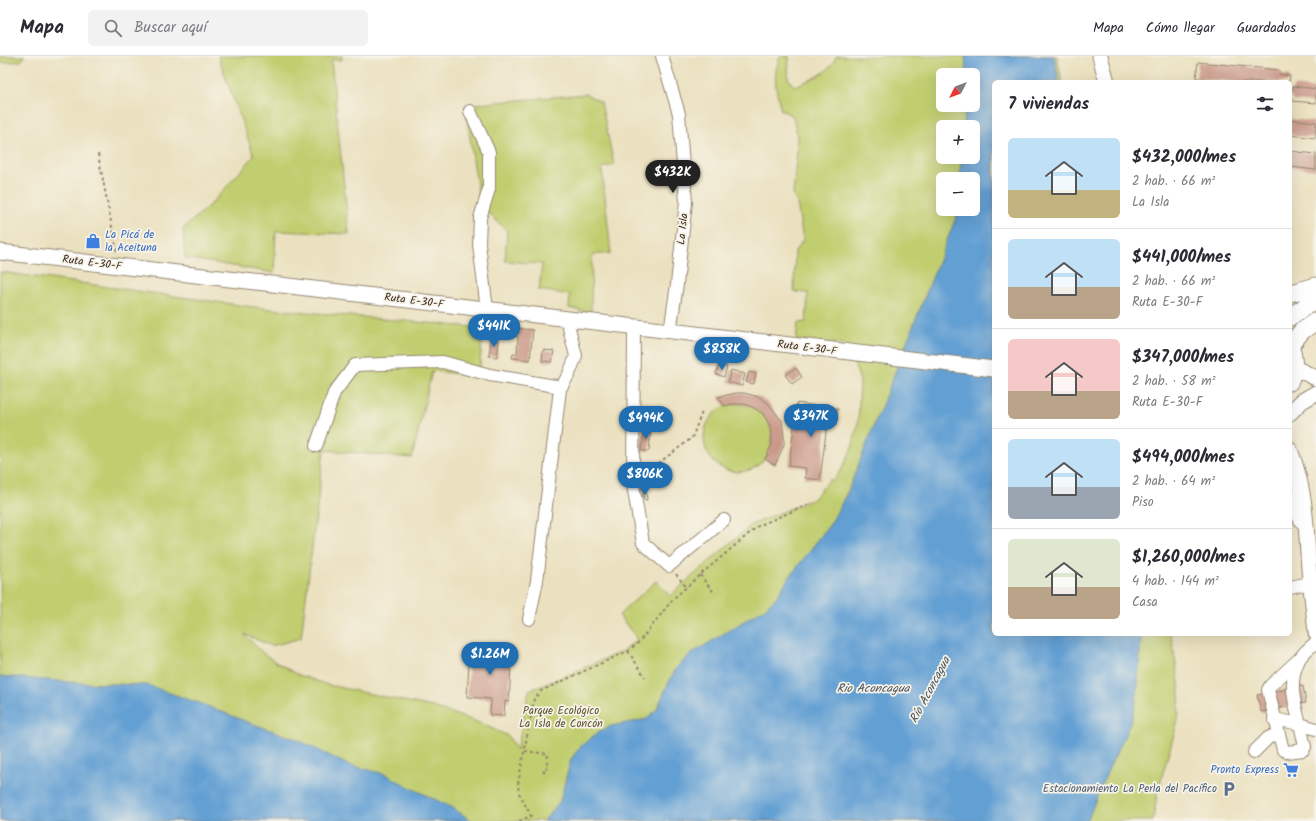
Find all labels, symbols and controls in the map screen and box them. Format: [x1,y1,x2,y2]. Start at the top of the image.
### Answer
search box [88,10,368,46]
text: Mapa [20,13,64,43]
text: Buscar aquí [134,16,207,40]
icon: search [102,17,124,39]
text: Mapa [1093,17,1124,39]
text: Cómo llegar [1146,17,1215,39]
text: Guardados [1237,17,1296,39]
north arrow [936,68,980,112]
map controls [936,68,980,216]
text: 7 viviendas [1008,91,1089,118]
icon: filters [1254,93,1276,115]
button: + [936,120,980,164]
text: $432,000/mes [1132,144,1236,171]
icon: home [1040,154,1088,202]
pin: $432K [645,160,701,194]
text: $432K [654,162,692,183]
text: 2 hab. · 66 m² [1132,171,1215,192]
button: − [936,172,980,216]
text: La Isla [1132,192,1169,213]
street label: La Isla [672,212,694,246]
place label: La Picá de la Aceituna [105,226,157,257]
shop icon: La Picá de la Aceituna [84,232,102,250]
text: $441,000/mes [1132,244,1231,271]
street label: Ruta E-30-F [61,250,124,276]
icon: home [1040,255,1088,303]
text: 2 hab. · 66 m² [1132,271,1215,292]
street label: Ruta E-30-F [383,288,446,314]
text: Ruta E-30-F [1132,292,1202,313]
pin: $441K [466,314,522,348]
text: $441K [477,316,511,337]
street label: Ruta E-30-F [776,335,839,361]
pin: $858K [694,337,750,371]
text: $858K [703,339,741,360]
text: $347,000/mes [1132,344,1234,371]
icon: home [1040,355,1088,403]
text: 2 hab. · 58 m² [1132,371,1216,392]
text: Ruta E-30-F [1132,392,1202,413]
pin: $347K [783,404,839,438]
pin: $494K [618,406,674,440]
text: $347K [793,406,829,427]
text: $494K [628,408,664,429]
text: $494,000/mes [1132,444,1235,471]
icon: home [1040,455,1088,503]
pin: $806K [617,462,673,496]
text: $806K [627,464,663,485]
text: 2 hab. · 64 m² [1132,471,1215,492]
text: Piso [1132,492,1154,513]
text: $1,260,000/mes [1132,544,1245,571]
icon: home [1040,555,1088,603]
text: 4 hab. · 144 m² [1132,571,1219,592]
text: Casa [1132,592,1158,613]
pin: $1.26M [457,642,523,676]
text: $1.26M [470,644,510,665]
water label: Río Aconcagua [905,652,956,727]
water label: Rio Aconcagua [837,679,911,698]
park label: Parque Ecológico La Isla de Concón [519,702,603,733]
place label: Pronto Express [1211,761,1279,779]
supermarket icon: Pronto Express [1282,761,1300,779]
place label: Estacionamiento La Perla del Pacífico [1043,780,1217,798]
parking icon: Estacionamiento La Perla del Pacífico [1220,780,1238,798]

